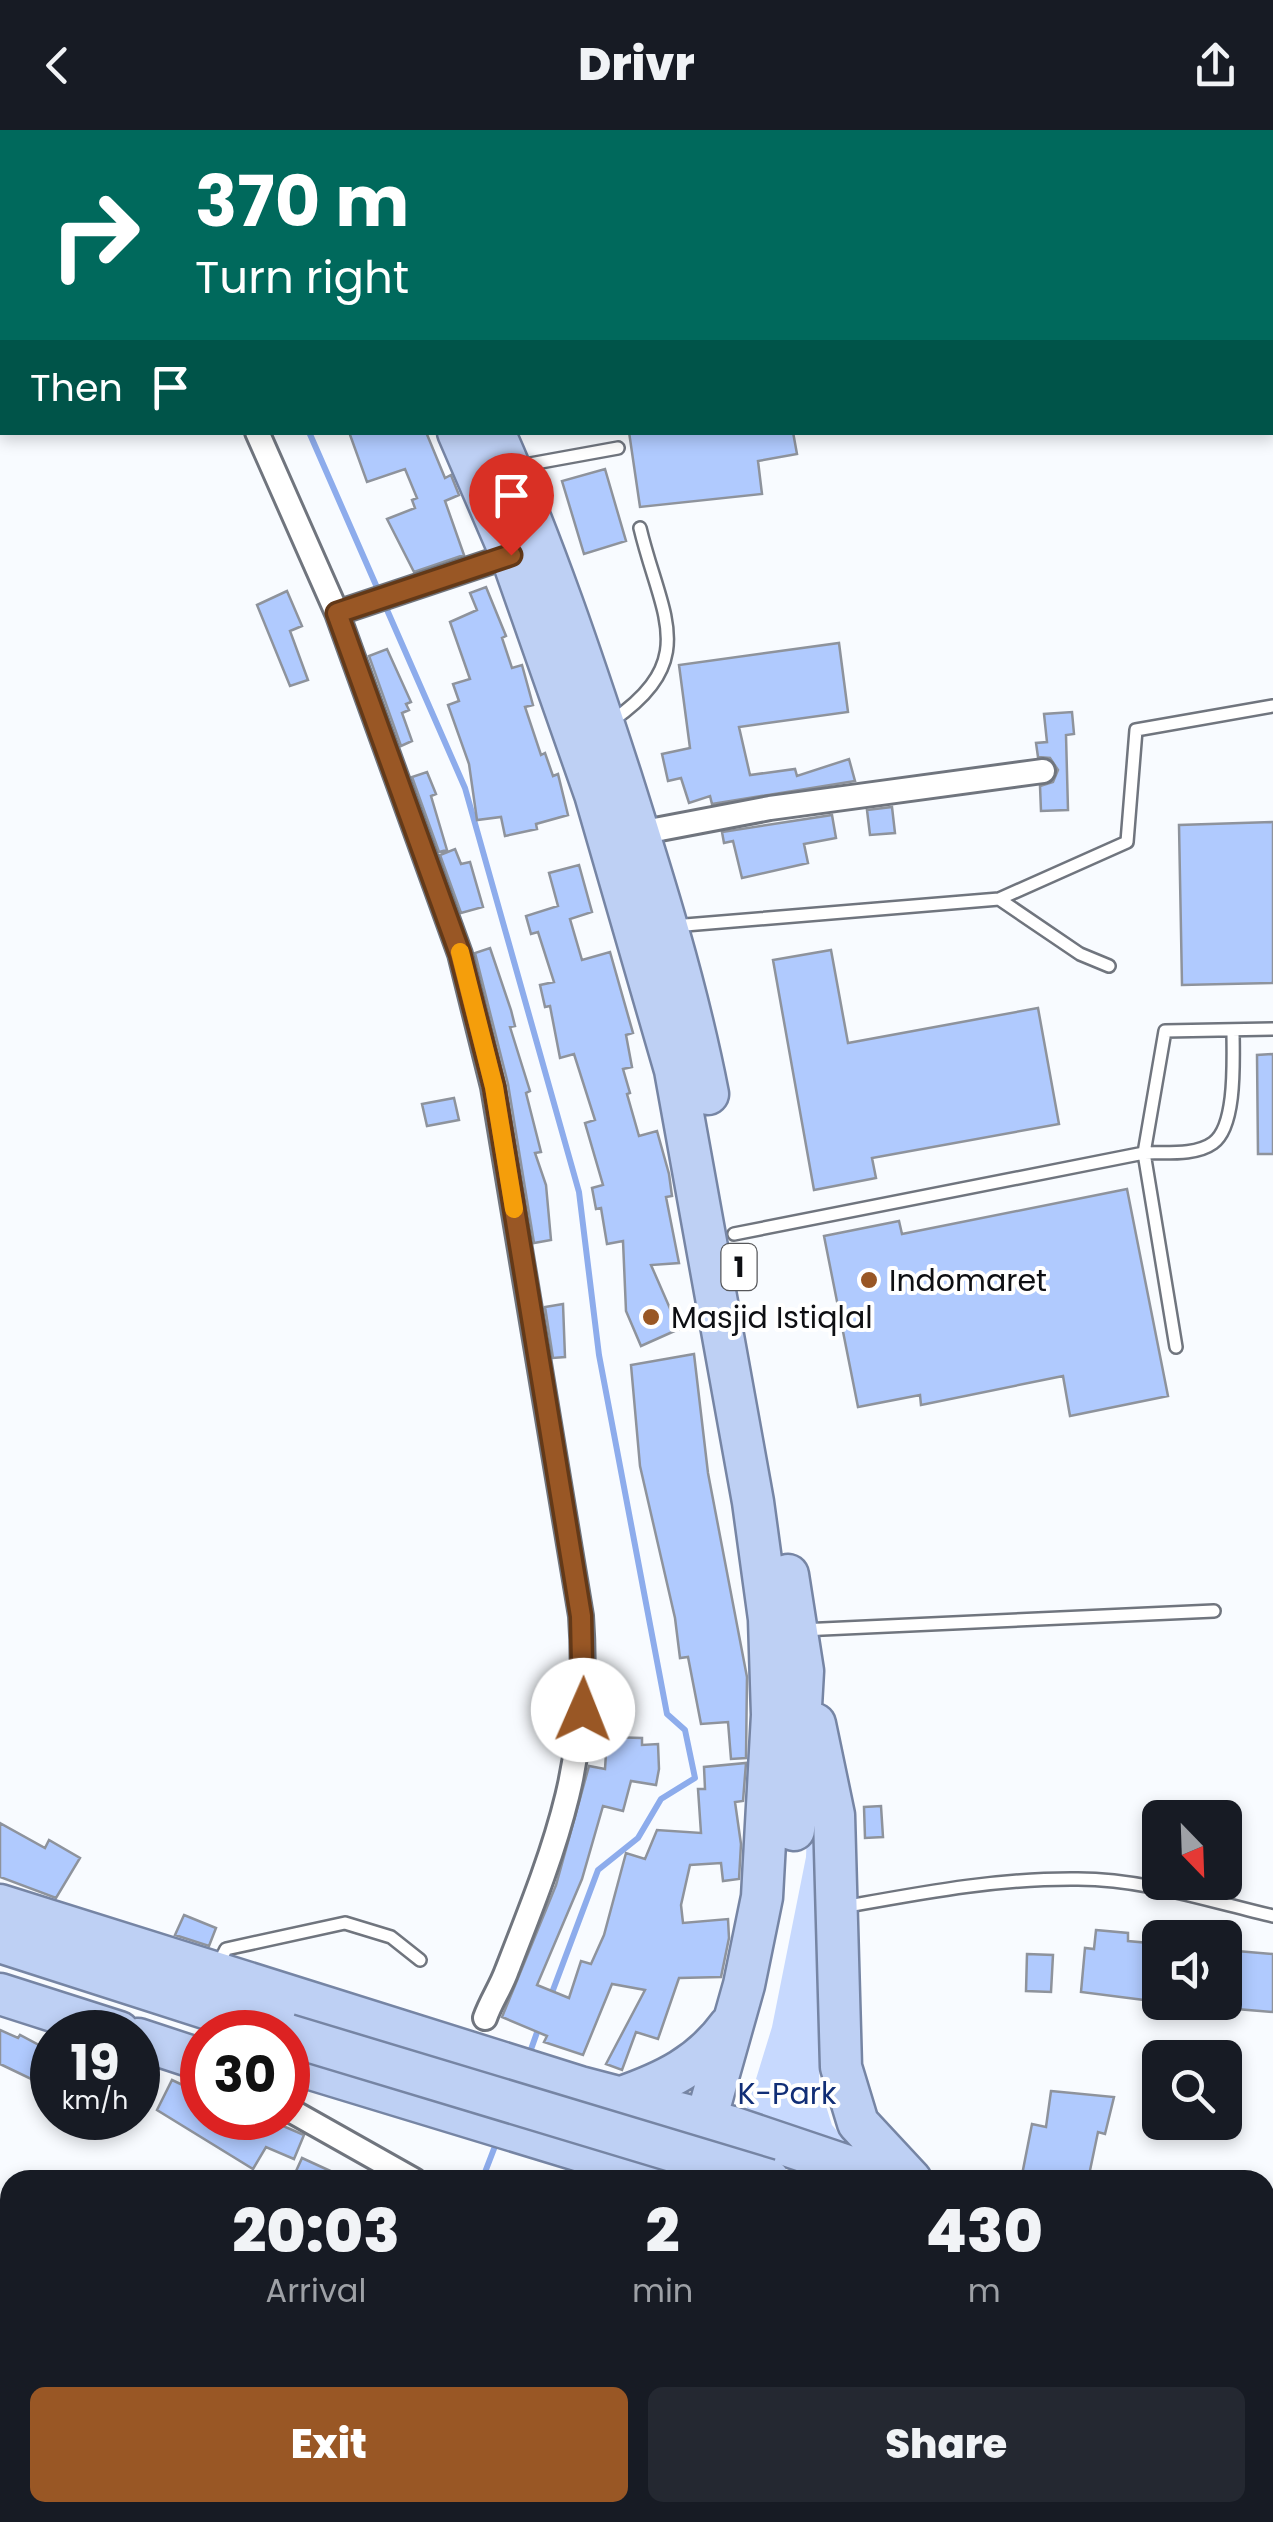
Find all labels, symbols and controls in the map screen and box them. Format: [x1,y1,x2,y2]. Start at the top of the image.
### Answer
text: Drivr [578,33,695,96]
icon: back [30,38,85,93]
icon: share [1188,38,1243,93]
text: 370 m [195,152,409,251]
icon: right [30,170,160,300]
text: Turn right [195,246,409,309]
icon: arrive [143,360,198,415]
text: Then [30,361,123,414]
pin [469,453,554,556]
icon: arrive [484,468,539,523]
road number: 1 [722,1244,756,1290]
place label: Indomaret [889,1259,1047,1302]
marker: Indomaret [858,1269,880,1291]
place label: Masjid Istiqlal [671,1296,873,1339]
marker: Masjid Istiqlal [640,1306,662,1328]
position arrow [531,1658,635,1762]
north arrow [1142,1800,1242,1900]
map controls [1142,1800,1242,2140]
button: sound [1142,1920,1242,2020]
speed limit sign: 30 [180,2010,310,2140]
text: 19 [70,2027,120,2098]
button: search [1142,2040,1242,2140]
park label: K-Park [738,2072,837,2115]
text: km/h [62,2083,128,2118]
text: 20:03 [232,2189,400,2273]
text: 2 [646,2189,680,2273]
text: 430 [925,2189,1043,2273]
text: Arrival [266,2268,366,2313]
text: min [632,2268,693,2313]
text: m [968,2268,1001,2313]
button: Exit [30,2387,628,2502]
button: Share [648,2387,1245,2502]

